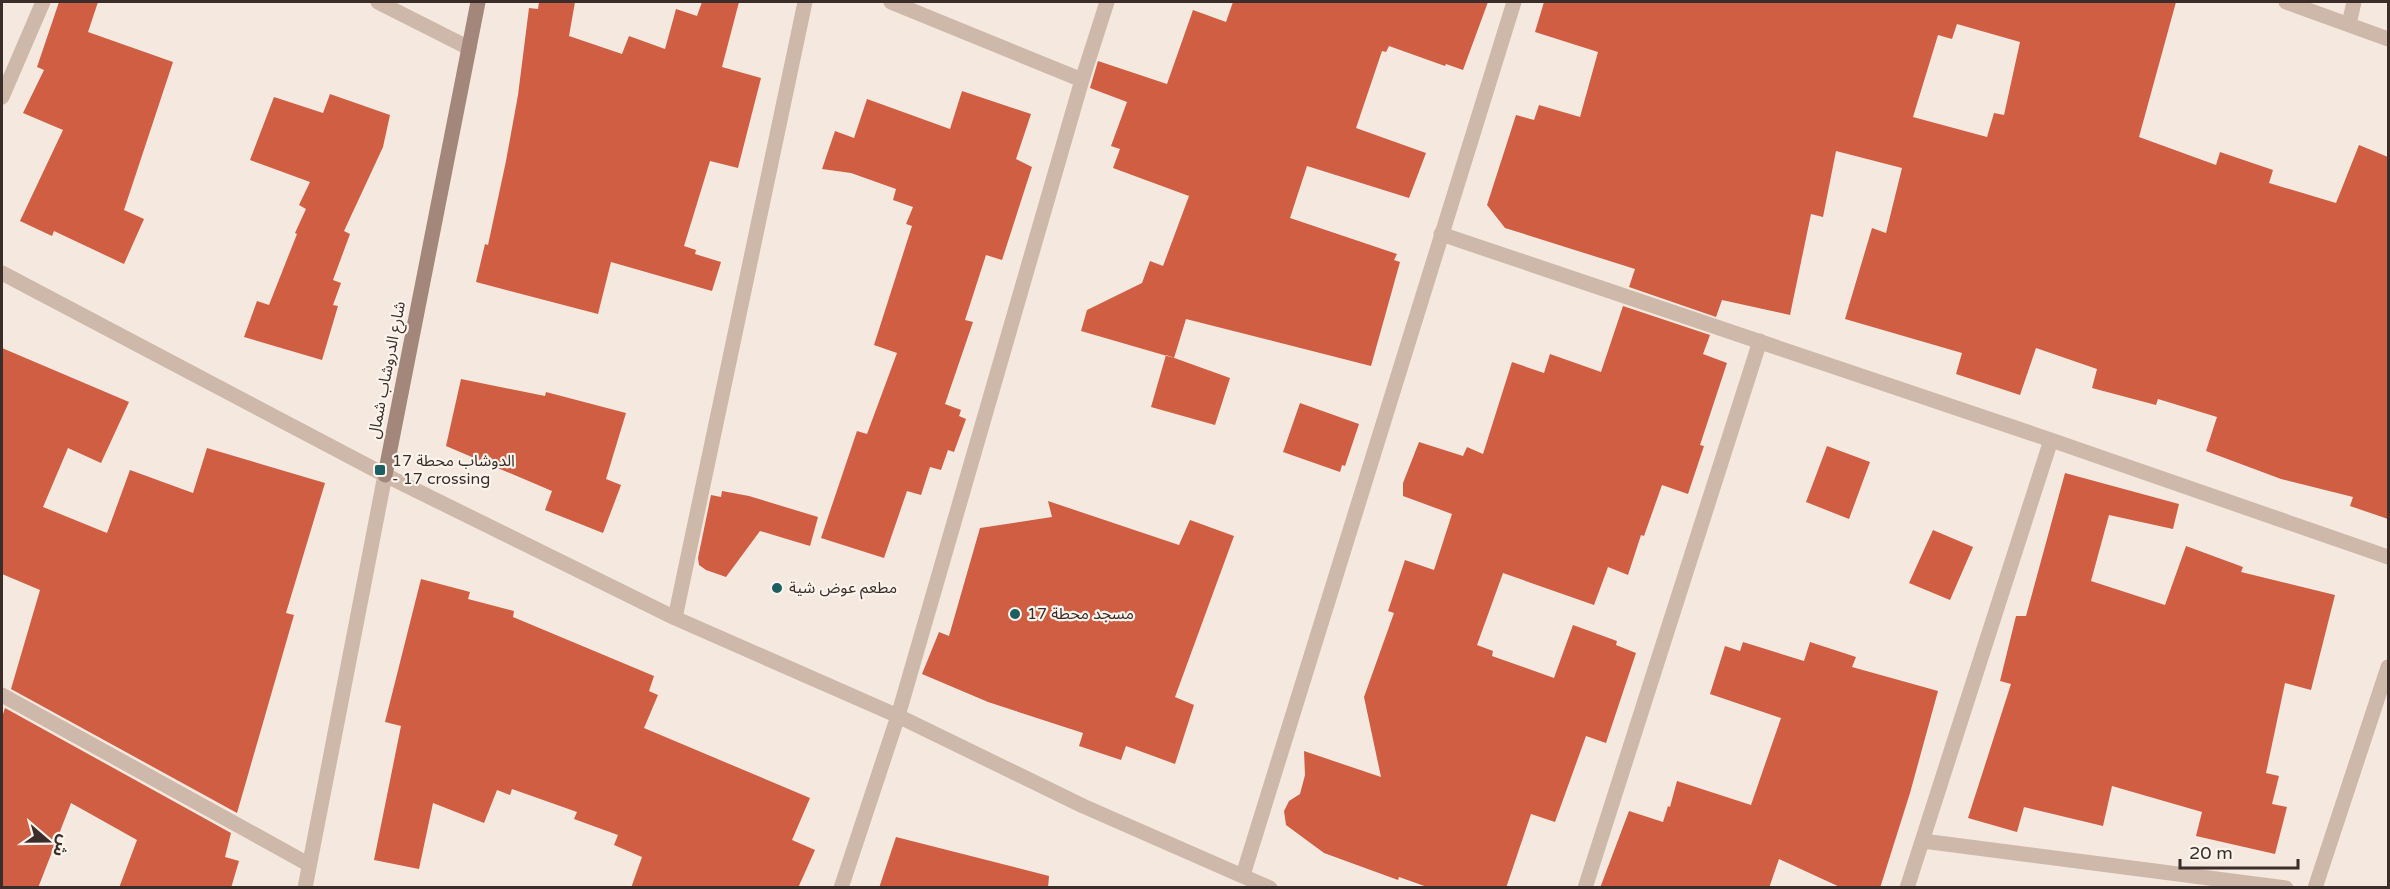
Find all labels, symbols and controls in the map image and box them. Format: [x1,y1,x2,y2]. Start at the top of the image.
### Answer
street label: شارع الدروشاب شمال [364,300,412,441]
place label: الدوشاب محطة 17 - 17 crossing [392,451,515,489]
marker: الدوشاب محطة 17 - 17 crossing [373,463,387,477]
place label: مطعم عوض شية [789,578,897,600]
marker: مطعم عوض شية [770,581,784,595]
place label: مسجد محطة 17 [1027,604,1134,624]
marker: مسجد محطة 17 [1008,607,1022,621]
north arrow [18,811,78,871]
text: ش [48,832,74,860]
scale bar [2180,832,2298,870]
text: 20 m [2189,842,2233,864]

